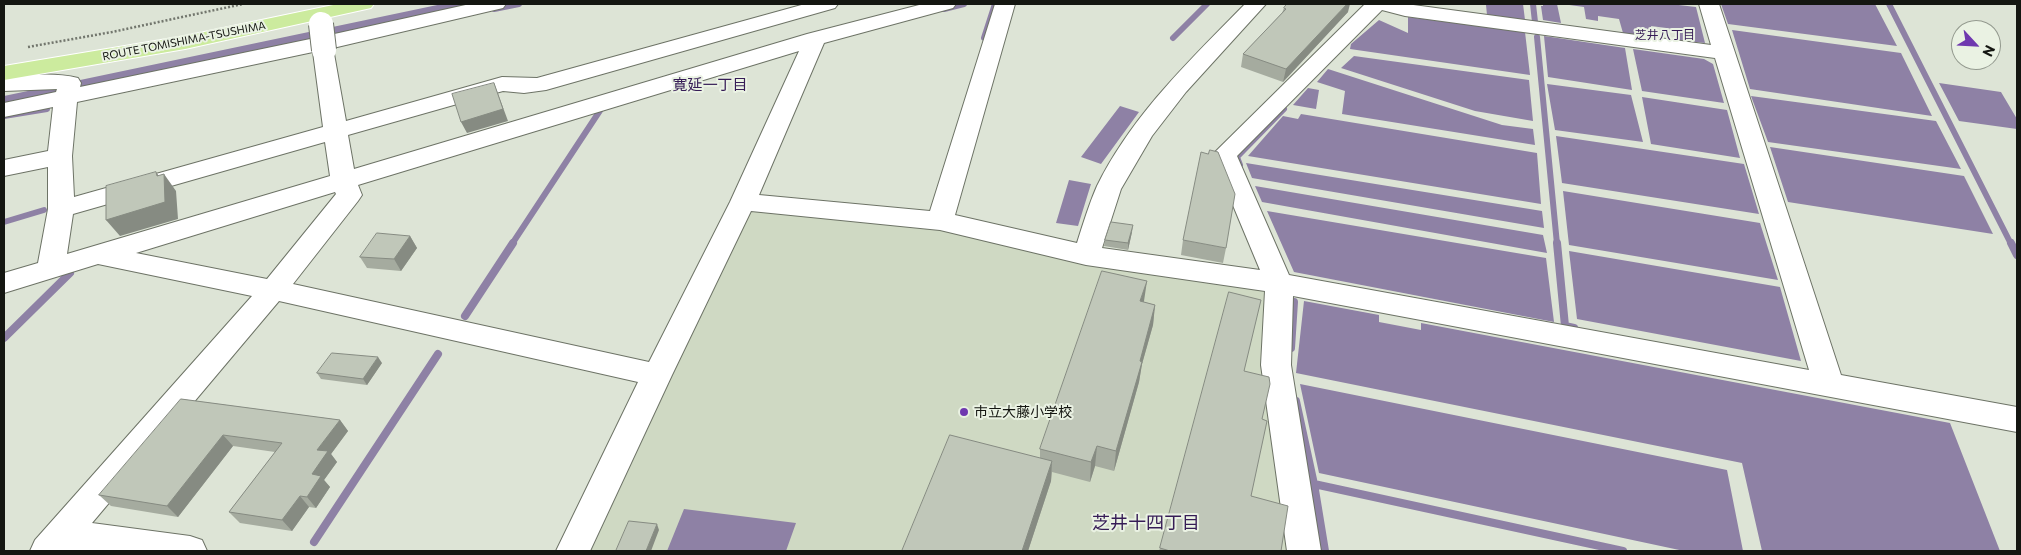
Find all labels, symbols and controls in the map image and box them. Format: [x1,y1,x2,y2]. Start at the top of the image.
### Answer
street label: ROUTE TOMISHIMA-TSUSHIMA [101,19,267,63]
north arrow [1951,20,2001,70]
district label: 芝井八丁目 [1635,28,1695,42]
text: N [1979,43,1999,59]
district label: 寛延一丁目 [673,76,747,94]
place label: 市立大藤小学校 [974,404,1072,420]
marker: 市立大藤小学校 [958,406,970,418]
district label: 芝井十四丁目 [1092,512,1200,534]

